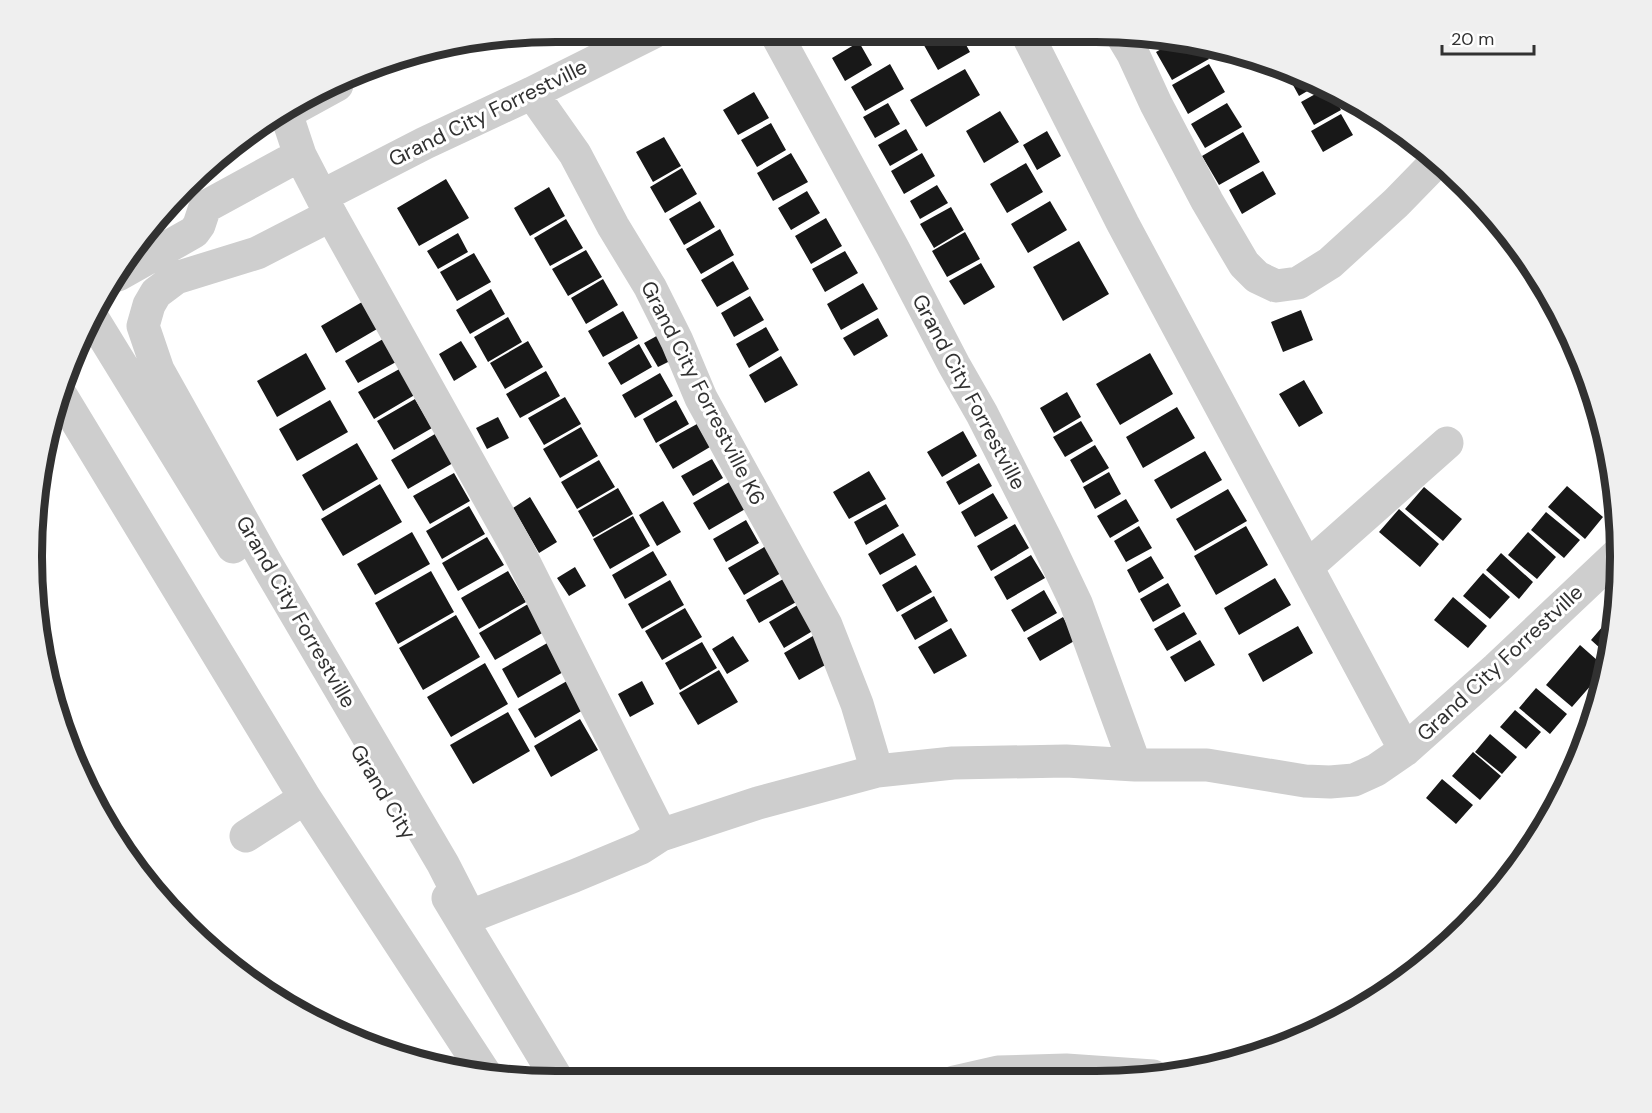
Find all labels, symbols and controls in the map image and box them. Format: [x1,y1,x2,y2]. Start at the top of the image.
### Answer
scale bar [1442,18,1534,56]
text: 20 m [1451,27,1494,51]
street label: Grand City Forrestville [384,53,592,173]
street label: Grand City Forrestville K6 [634,276,772,510]
street label: Grand City Forrestville [906,289,1032,495]
street label: Grand City Forrestville [229,511,363,713]
street label: Grand City Forrestville [1411,579,1589,747]
street label: Grand City [344,739,422,845]

